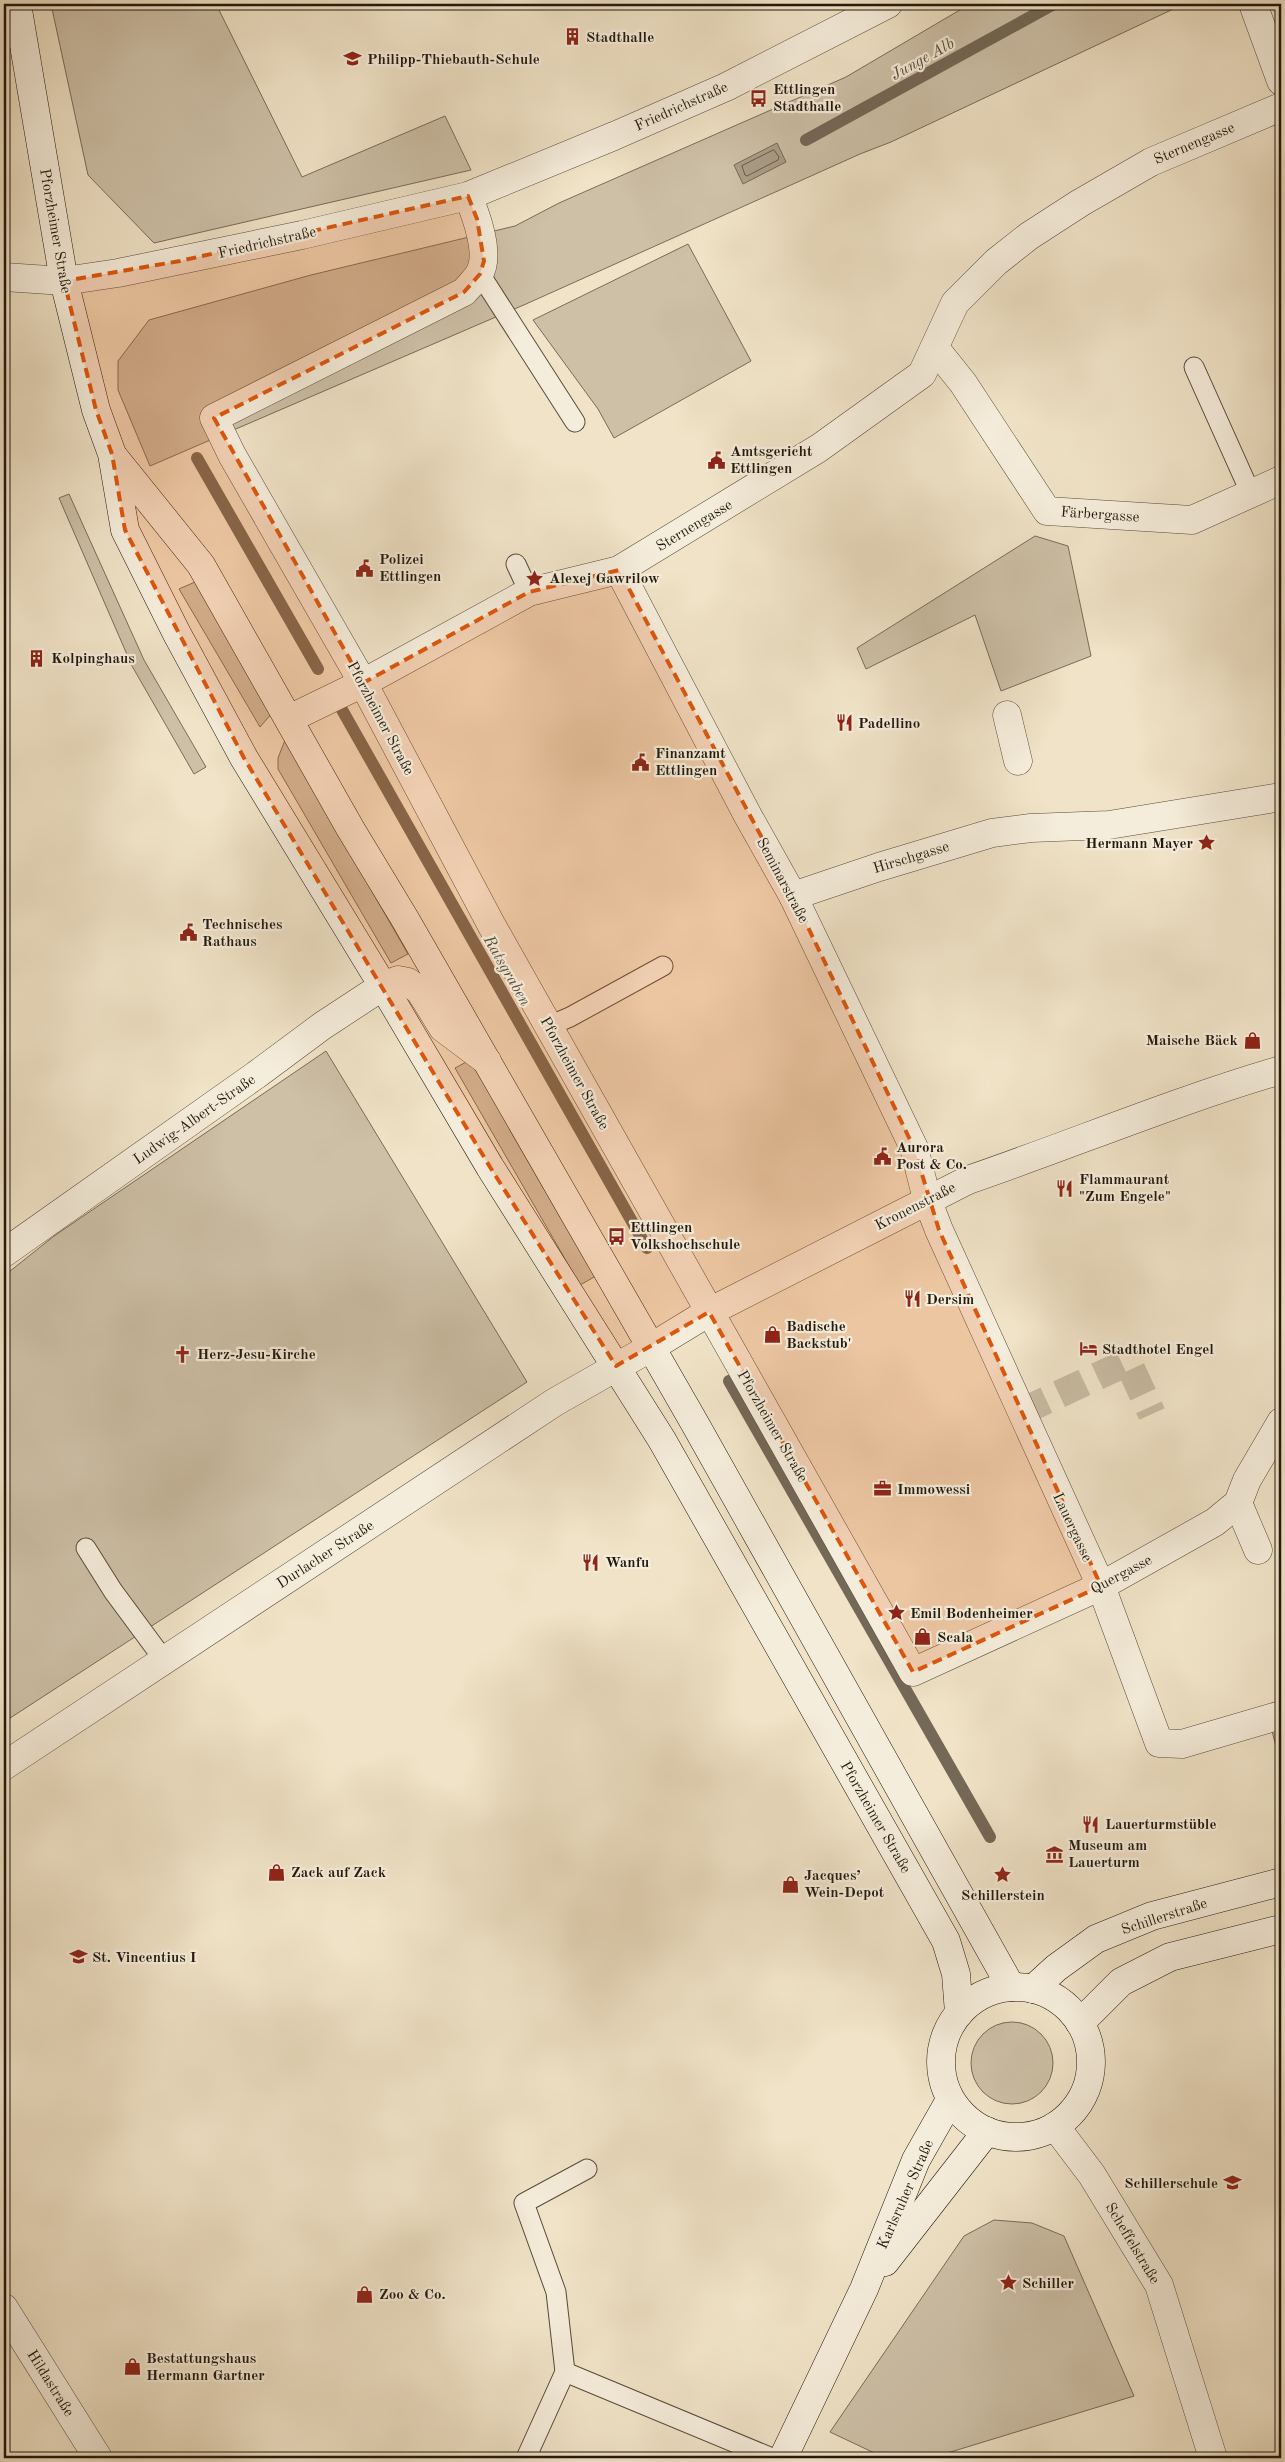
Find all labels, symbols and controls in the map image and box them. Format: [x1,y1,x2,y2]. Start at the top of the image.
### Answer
building icon: Stadthalle [562,27,582,47]
place label: Stadthalle [586,31,654,46]
water label: Junge Alb [889,36,958,84]
school or university icon: Philipp-Thiebauth-Schule [343,49,363,69]
place label: Philipp-Thiebauth-Schule [367,53,540,68]
street label: Friedrichstraße [633,80,730,135]
place label: Ettlingen Stadthalle [773,83,841,115]
bus stop icon: Ettlingen Stadthalle [749,88,769,108]
street label: Sternengasse [1152,121,1237,168]
street label: Pforzheimer Straße [36,168,73,295]
street label: Friedrichstraße [217,225,318,262]
place label: Amtsgericht Ettlingen [730,445,813,477]
public building icon: Amtsgericht Ettlingen [706,450,726,470]
street label: Sternengasse [654,498,736,555]
street label: Färbergasse [1060,505,1140,526]
place label: Polizei Ettlingen [379,553,441,585]
public building icon: Polizei Ettlingen [355,558,375,578]
place icon: Alexej Gawrilow [525,568,545,588]
place label: Alexej Gawrilow [549,572,660,587]
building icon: Kolpinghaus [27,648,47,668]
place label: Kolpinghaus [51,652,135,667]
street label: Pforzheimer Straße [343,659,416,778]
restaurant icon: Padellino [834,713,854,733]
place label: Padellino [858,717,920,732]
place label: Finanzamt Ettlingen [655,747,726,779]
public building icon: Finanzamt Ettlingen [631,752,651,772]
place icon: Hermann Mayer [1197,833,1217,853]
street label: Seminarstraße [753,836,810,926]
place label: Hermann Mayer [1085,837,1193,852]
street label: Hirschgasse [872,840,951,877]
place label: Technisches Rathaus [202,918,282,950]
public building icon: Technisches Rathaus [178,923,198,943]
water label: Ratsgraben [479,932,533,1009]
street label: Pforzheimer Straße [536,1015,611,1133]
shop icon: Maische Bäck [1242,1030,1262,1050]
place label: Maische Bäck [1146,1034,1239,1049]
street label: Ludwig-Albert-Straße [131,1072,259,1168]
place label: Aurora Post & Co. [896,1141,967,1173]
public building icon: Aurora Post & Co. [872,1146,892,1166]
place label: Flammaurant "Zum Engele" [1079,1173,1171,1205]
restaurant icon: Flammaurant "Zum Engele" [1055,1178,1075,1198]
street label: Kronenstraße [873,1181,958,1234]
place label: Ettlingen Volkshochschule [630,1221,740,1253]
bus stop icon: Ettlingen Volkshochschule [606,1226,626,1246]
restaurant icon: Dersim [902,1289,922,1309]
place label: Dersim [926,1293,974,1308]
place label: Badische Backstub' [786,1320,851,1352]
shop icon: Badische Backstub' [762,1325,782,1345]
hotel icon: Stadthotel Engel [1078,1339,1098,1359]
place label: Stadthotel Engel [1102,1343,1214,1358]
church icon: Herz-Jesu-Kirche [173,1344,193,1364]
place label: Herz-Jesu-Kirche [197,1348,316,1363]
street label: Pforzheimer Straße [734,1368,810,1485]
office icon: Immowessi [873,1479,893,1499]
place label: Immowessi [897,1483,970,1498]
street label: Lauergasse [1049,1491,1094,1564]
street label: Durlacher Straße [275,1518,377,1592]
restaurant icon: Wanfu [581,1552,601,1572]
street label: Quergasse [1089,1553,1155,1598]
place label: Wanfu [605,1556,649,1571]
place icon: Emil Bodenheimer [886,1603,906,1623]
place label: Emil Bodenheimer [910,1607,1033,1622]
shop icon: Scala [913,1627,933,1647]
place label: Scala [937,1631,974,1646]
street label: Pforzheimer Straße [837,1759,913,1876]
restaurant icon: Lauerturmstüble [1081,1814,1101,1834]
place label: Lauerturmstüble [1105,1818,1217,1833]
place label: Museum am Lauerturm [1068,1839,1147,1871]
museum icon: Museum am Lauerturm [1044,1844,1064,1864]
shop icon: Zack auf Zack [267,1862,287,1882]
place icon: Schillerstein [993,1864,1013,1884]
place label: Zack auf Zack [291,1866,387,1881]
place label: Jacques’ Wein-Depot [804,1869,885,1901]
shop icon: Jacques’ Wein-Depot [780,1874,800,1894]
place label: Schillerstein [961,1889,1045,1904]
street label: Schillerstraße [1120,1896,1209,1938]
school or university icon: St. Vincentius I [68,1947,88,1967]
place label: St. Vincentius I [92,1951,196,1966]
street label: Karlsruher Straße [876,2138,937,2252]
school or university icon: Schillerschule [1222,2173,1242,2193]
place label: Schillerschule [1124,2177,1218,2192]
street label: Scheffelstraße [1102,2201,1162,2287]
place icon: Schiller [998,2273,1018,2293]
place label: Schiller [1022,2277,1074,2292]
shop icon: Zoo & Co. [355,2284,375,2304]
place label: Zoo & Co. [379,2288,446,2303]
street label: Hildastraße [23,2348,76,2420]
place label: Bestattungshaus Hermann Gartner [146,2352,265,2384]
shop icon: Bestattungshaus Hermann Gartner [122,2357,142,2377]

